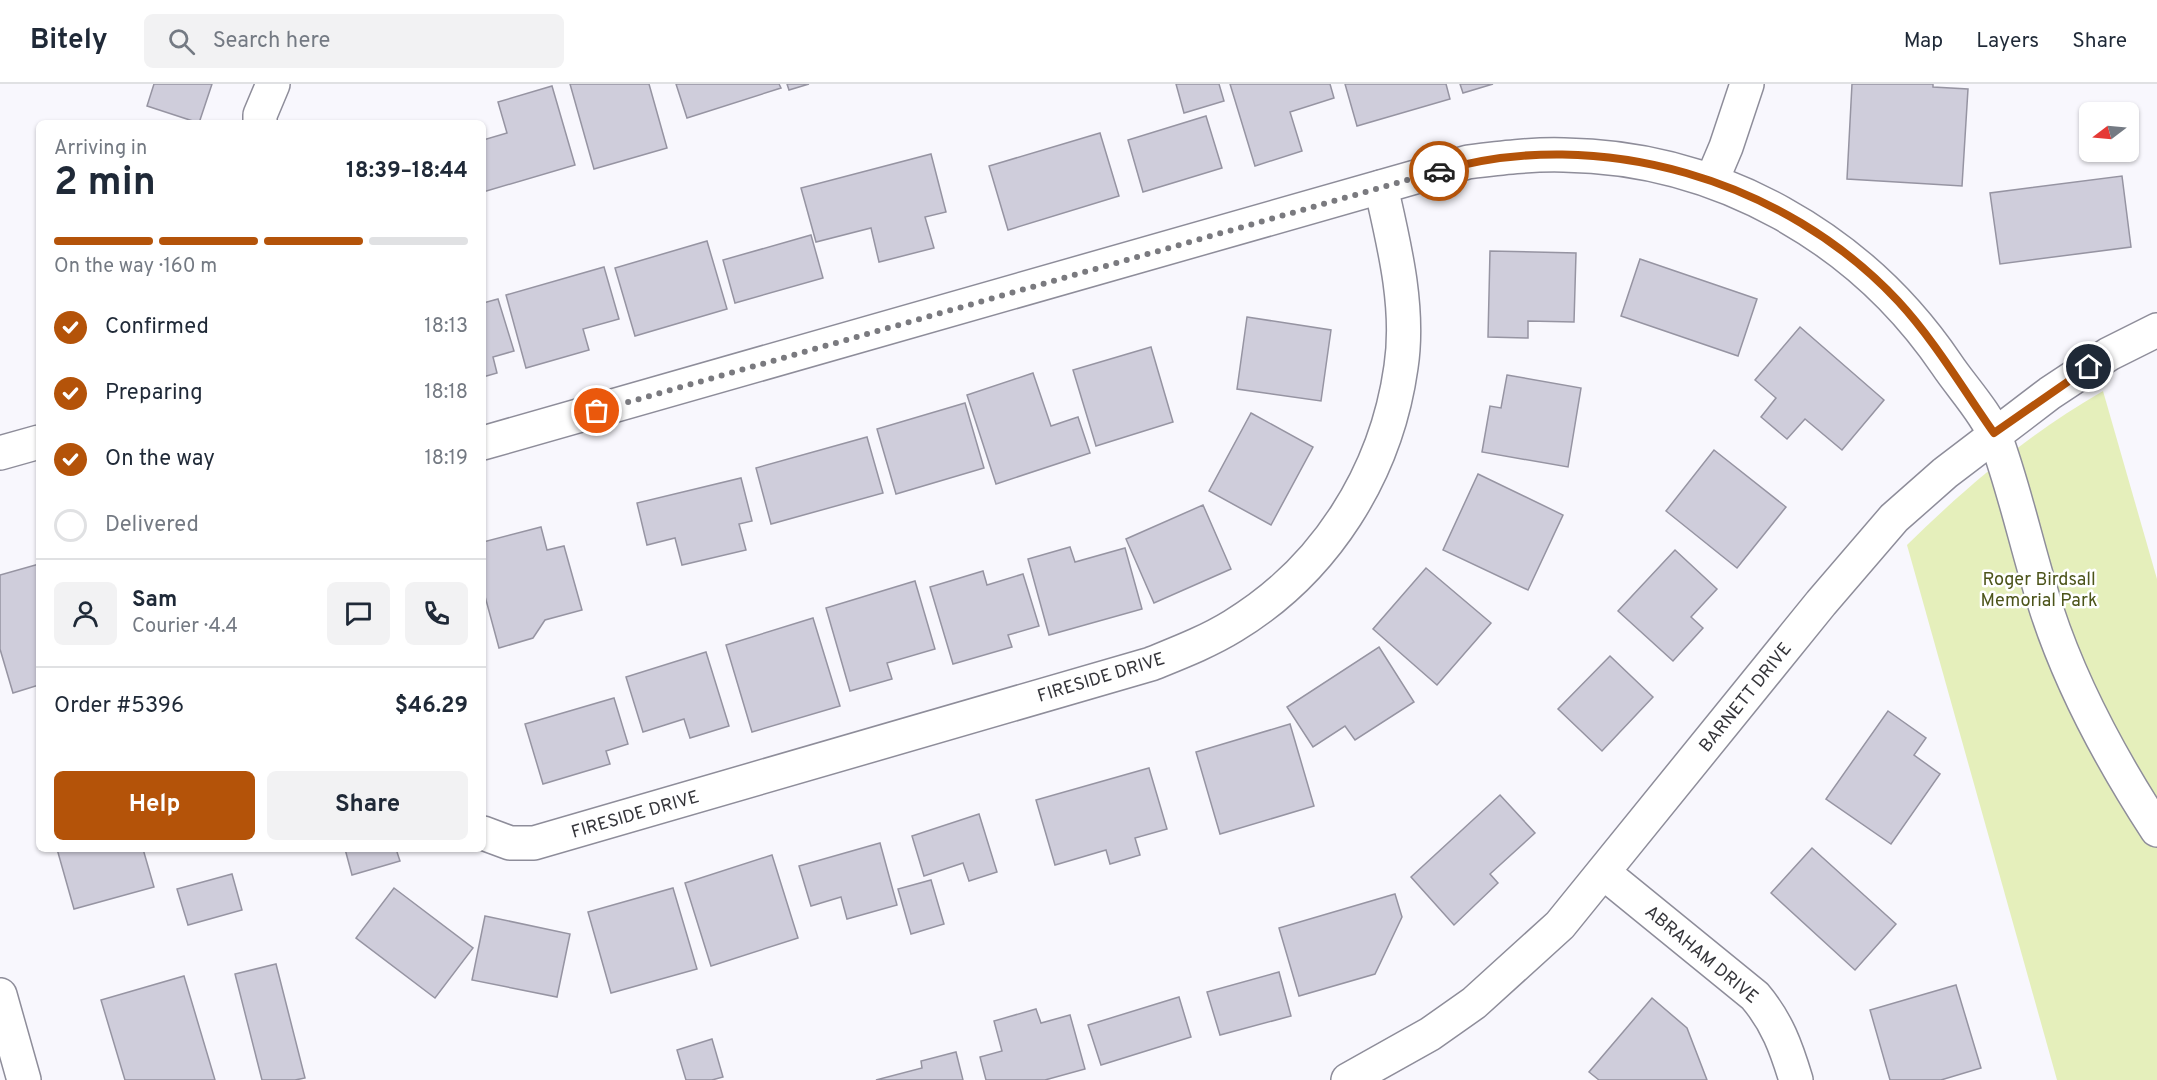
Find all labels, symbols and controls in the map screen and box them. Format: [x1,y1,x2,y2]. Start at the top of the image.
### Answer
search box [144,14,564,68]
text: Bitely [30,23,108,59]
icon: search [165,25,198,58]
text: Search here [213,28,330,55]
text: Map [1904,28,1943,55]
text: Layers [1976,28,2039,55]
text: Share [2072,28,2127,55]
north arrow [2079,102,2139,162]
map controls [2079,102,2139,162]
text: Arriving in [54,136,147,162]
courier [1409,141,1469,201]
icon: car [1423,155,1456,188]
text: 18:39–18:44 [346,158,468,185]
text: 2 min [54,160,156,209]
text: On the way · 160 m [54,254,217,280]
icon: check [54,311,87,344]
text: Confirmed [105,314,209,341]
text: 18:13 [424,314,468,340]
pin [2063,341,2114,392]
icon: home [2072,350,2105,383]
icon: check [54,377,87,410]
text: Preparing [105,380,203,407]
text: 18:18 [424,380,468,406]
pin [571,385,622,436]
icon: bag [580,394,613,427]
icon: check [54,443,87,476]
text: On the way [105,446,215,473]
text: 18:19 [424,446,468,472]
text: Delivered [105,512,199,539]
park label: Roger Birdsall Memorial Park [1981,569,2097,613]
button: person [54,582,117,645]
button: chat [327,582,390,645]
button: phone [405,582,468,645]
text: Sam [132,587,177,614]
text: Courier · 4.4 [132,614,238,640]
street label: BARNETT DRIVE [1695,638,1797,757]
street label: FIRESIDE DRIVE [1035,648,1168,709]
text: Order #5396 [54,693,184,720]
text: $46.29 [395,693,468,720]
button: Help [54,771,255,840]
button: Share [267,771,468,840]
street label: FIRESIDE DRIVE [569,786,702,845]
street label: ABRAHAM DRIVE [1640,901,1762,1009]

